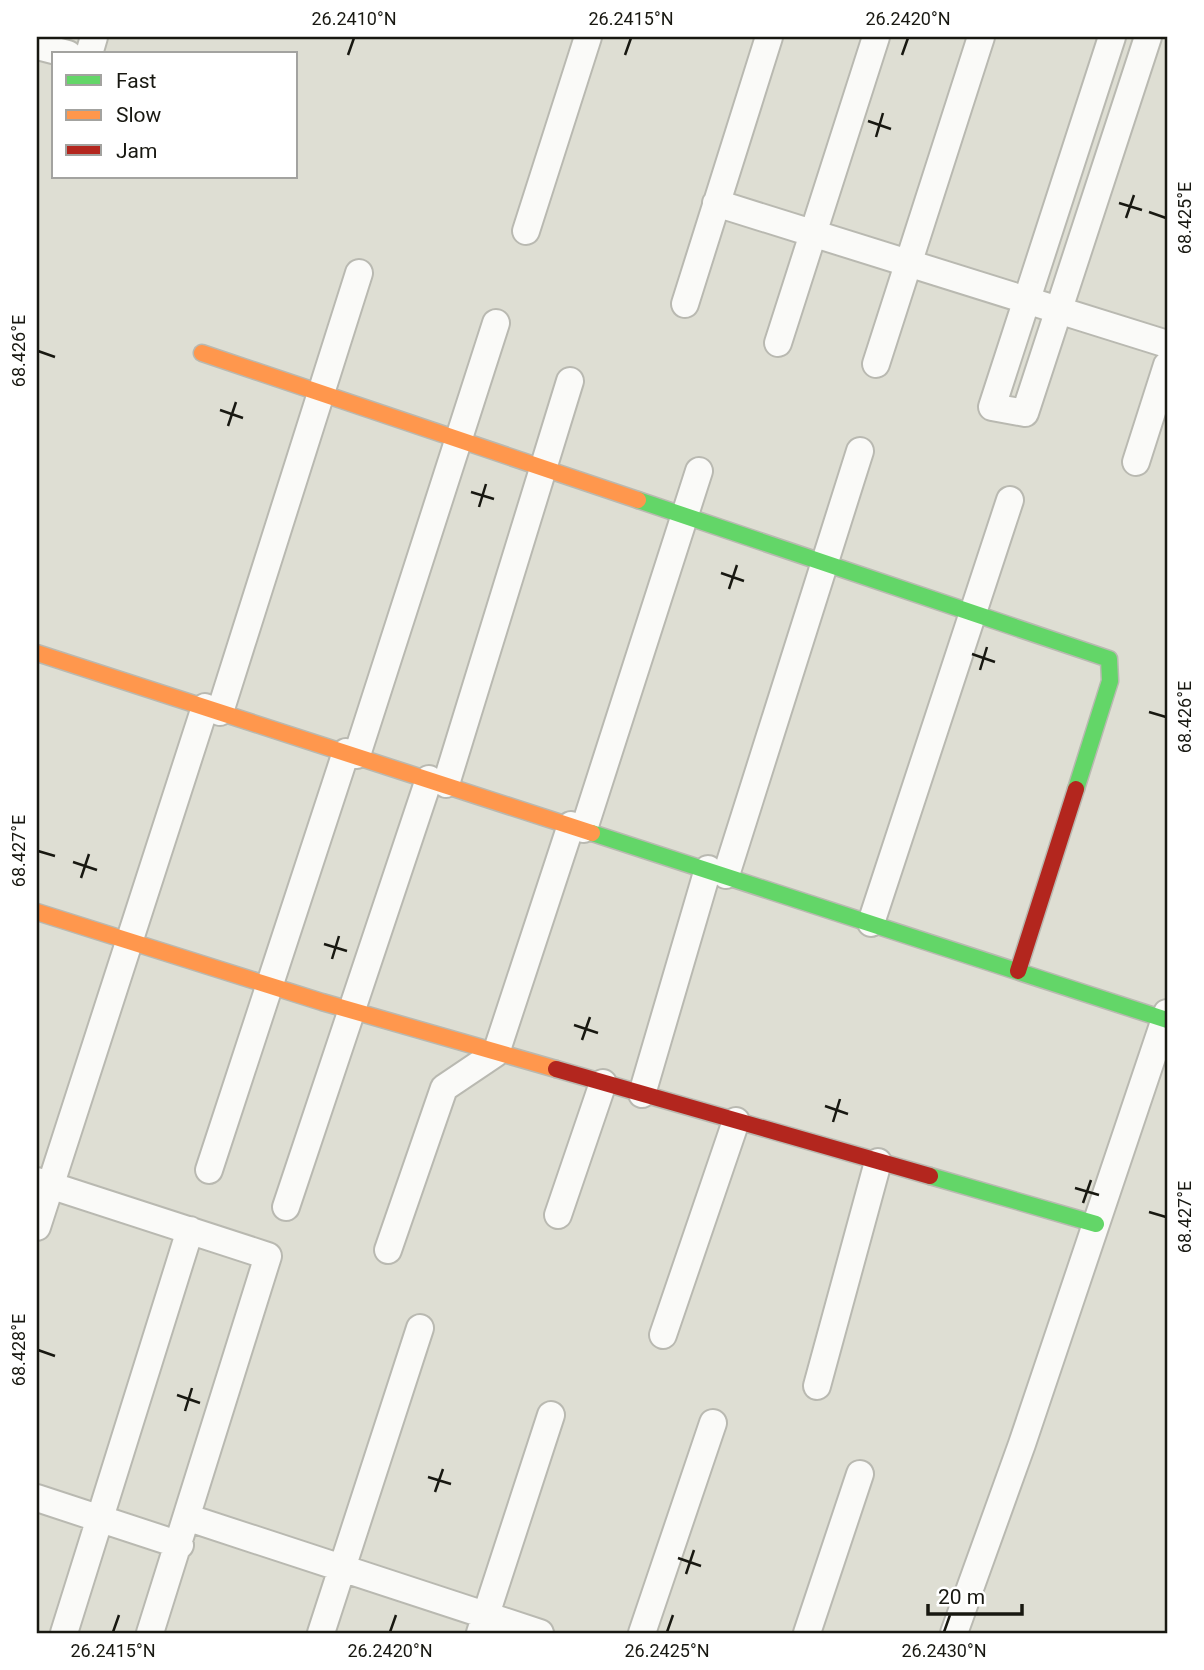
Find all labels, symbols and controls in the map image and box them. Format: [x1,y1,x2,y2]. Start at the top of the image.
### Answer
text: 26.2410°N [311,8,397,29]
text: 26.2415°N [588,8,674,29]
text: 26.2420°N [865,8,951,29]
legend [52,52,298,178]
text: Fast [116,69,157,93]
text: Slow [116,103,162,127]
text: Jam [116,139,157,163]
text: 68.425°E [1174,182,1195,254]
text: 68.426°E [8,315,29,387]
text: 68.426°E [1174,681,1195,753]
text: 68.427°E [8,815,29,887]
text: 68.427°E [1174,1181,1195,1253]
text: 68.428°E [8,1314,29,1386]
scale bar [928,1572,1022,1616]
text: 20 m [938,1585,985,1609]
text: 26.2415°N [70,1640,156,1661]
text: 26.2420°N [347,1640,433,1661]
text: 26.2425°N [624,1640,710,1661]
text: 26.2430°N [901,1640,987,1661]

